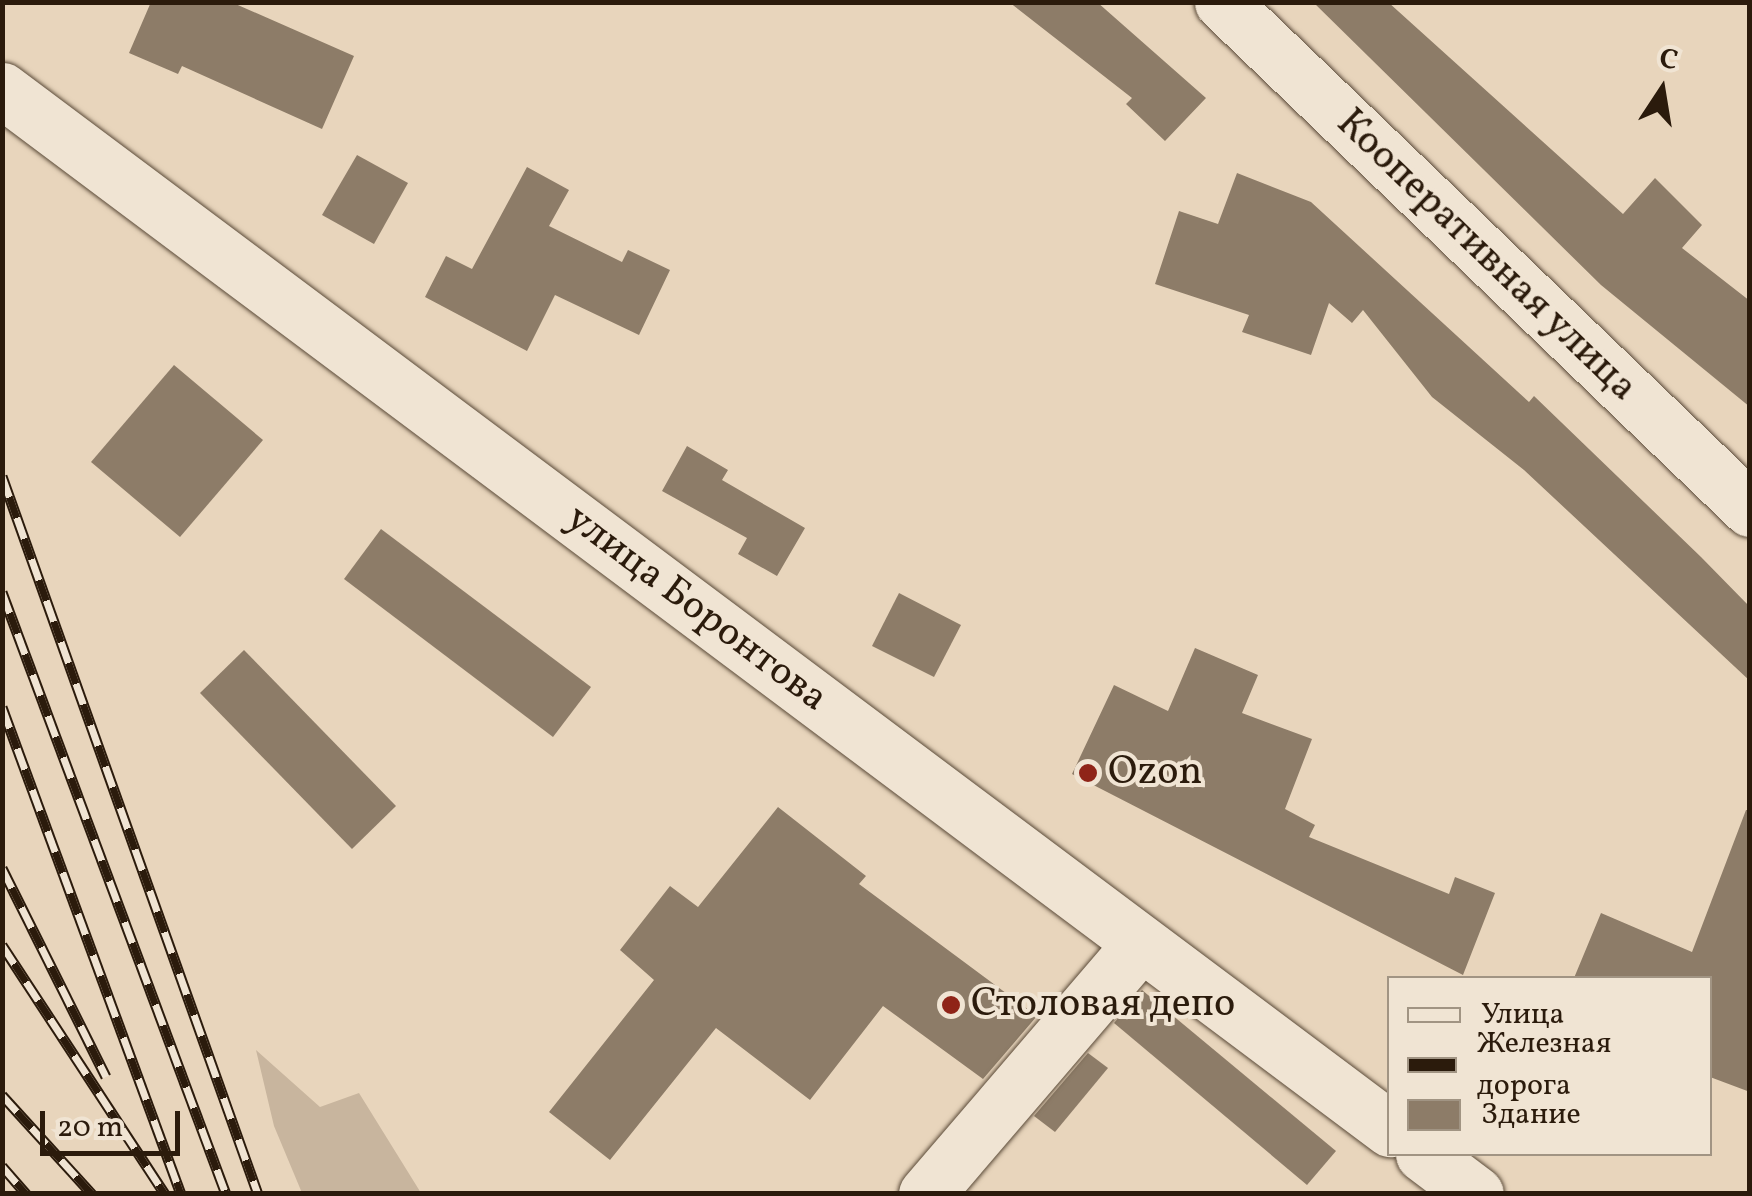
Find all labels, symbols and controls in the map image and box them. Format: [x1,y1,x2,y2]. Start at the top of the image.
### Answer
text: С [1655,39,1681,81]
north arrow [1612,40,1712,140]
street label: Кооперативная улица [1325,100,1647,412]
street label: улица Боронтова [556,495,836,723]
place label: Ozon [1108,749,1202,797]
marker: Ozon [1077,762,1099,784]
legend [1387,976,1712,1156]
place label: Столовая депо [971,981,1235,1029]
marker: Столовая депо [940,994,962,1016]
text: Улица [1481,994,1564,1036]
text: Железная дорога [1477,1023,1611,1107]
scale bar [45,1091,185,1153]
text: Здание [1481,1094,1581,1136]
text: 20 m [57,1107,123,1149]

